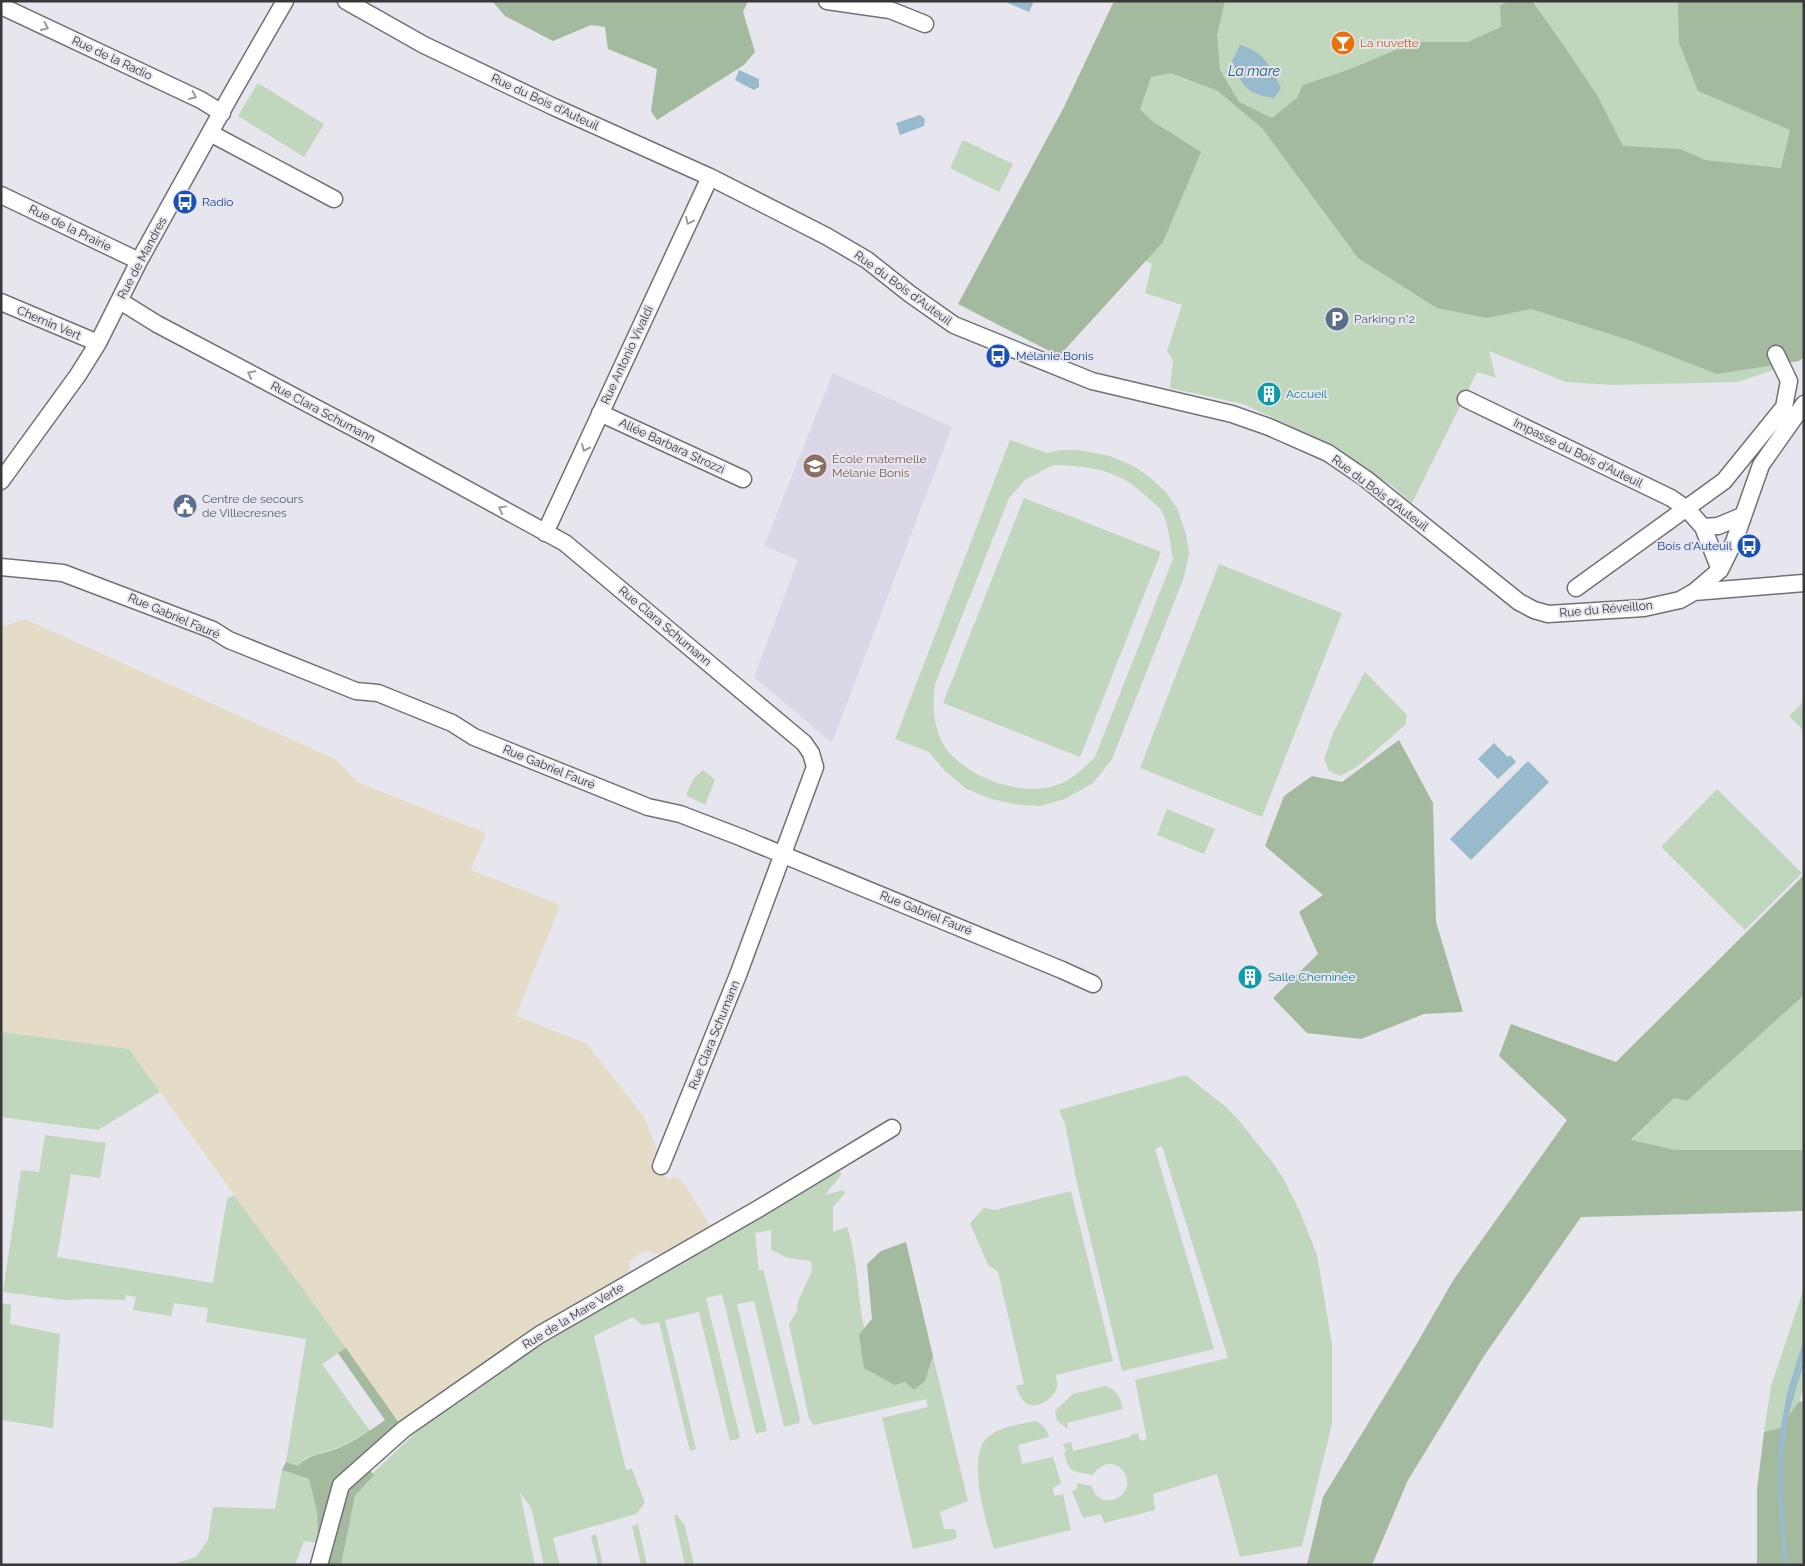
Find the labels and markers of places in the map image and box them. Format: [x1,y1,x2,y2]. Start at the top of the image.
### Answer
bar icon: La nuvette [1330,30,1356,56]
place label: La nuvette [1360,36,1419,50]
bus stop icon: Radio [172,189,198,215]
place label: Radio [202,195,234,209]
parking icon: Parking n°2 [1324,306,1350,332]
place label: Parking n°2 [1354,312,1415,326]
bus stop icon: Mélanie Bonis [985,343,1011,369]
place label: Mélanie Bonis [1016,349,1094,363]
building icon: Accueil [1256,381,1282,407]
place label: Accueil [1286,387,1328,401]
place label: École maternelle Mélanie Bonis [832,452,926,480]
school or university icon: École maternelle Mélanie Bonis [802,453,828,479]
place label: Centre de secours de Villecresnes [202,492,304,520]
public building icon: Centre de secours de Villecresnes [172,493,198,519]
bus stop icon: Bois d'Auteuil [1736,533,1762,559]
place label: Bois d'Auteuil [1657,539,1733,553]
building icon: Salle Cheminée [1237,964,1263,990]
place label: Salle Cheminée [1268,970,1355,984]

